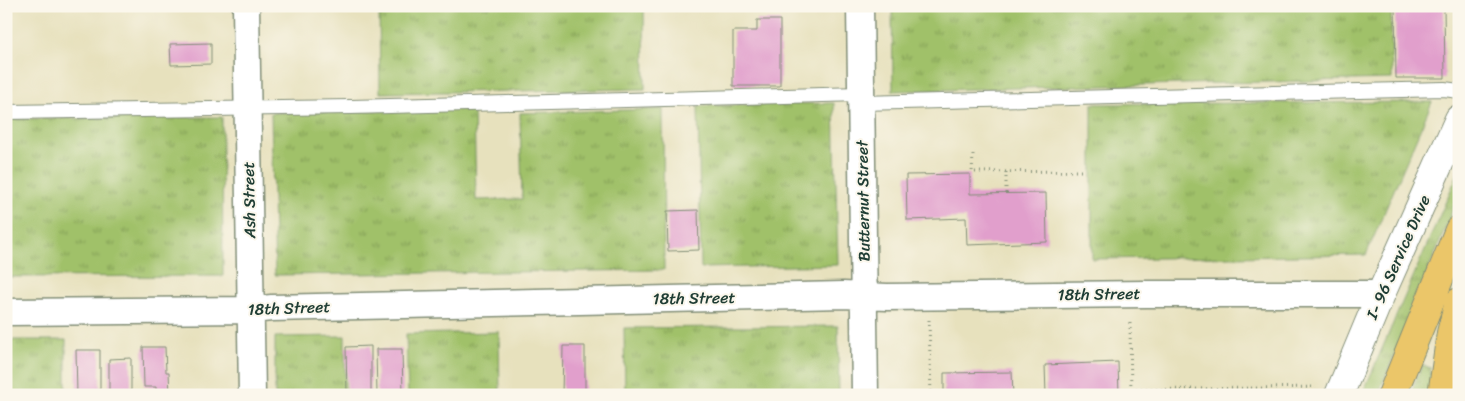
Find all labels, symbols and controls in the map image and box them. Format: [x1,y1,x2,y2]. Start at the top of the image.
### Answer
street label: Butternut Street [847,140,879,262]
street label: Ash Street [234,161,264,240]
street label: I- 96 Service Drive [1357,190,1438,325]
street label: 18th Street [1057,279,1141,309]
street label: 18th Street [652,283,736,313]
street label: 18th Street [247,292,331,324]

